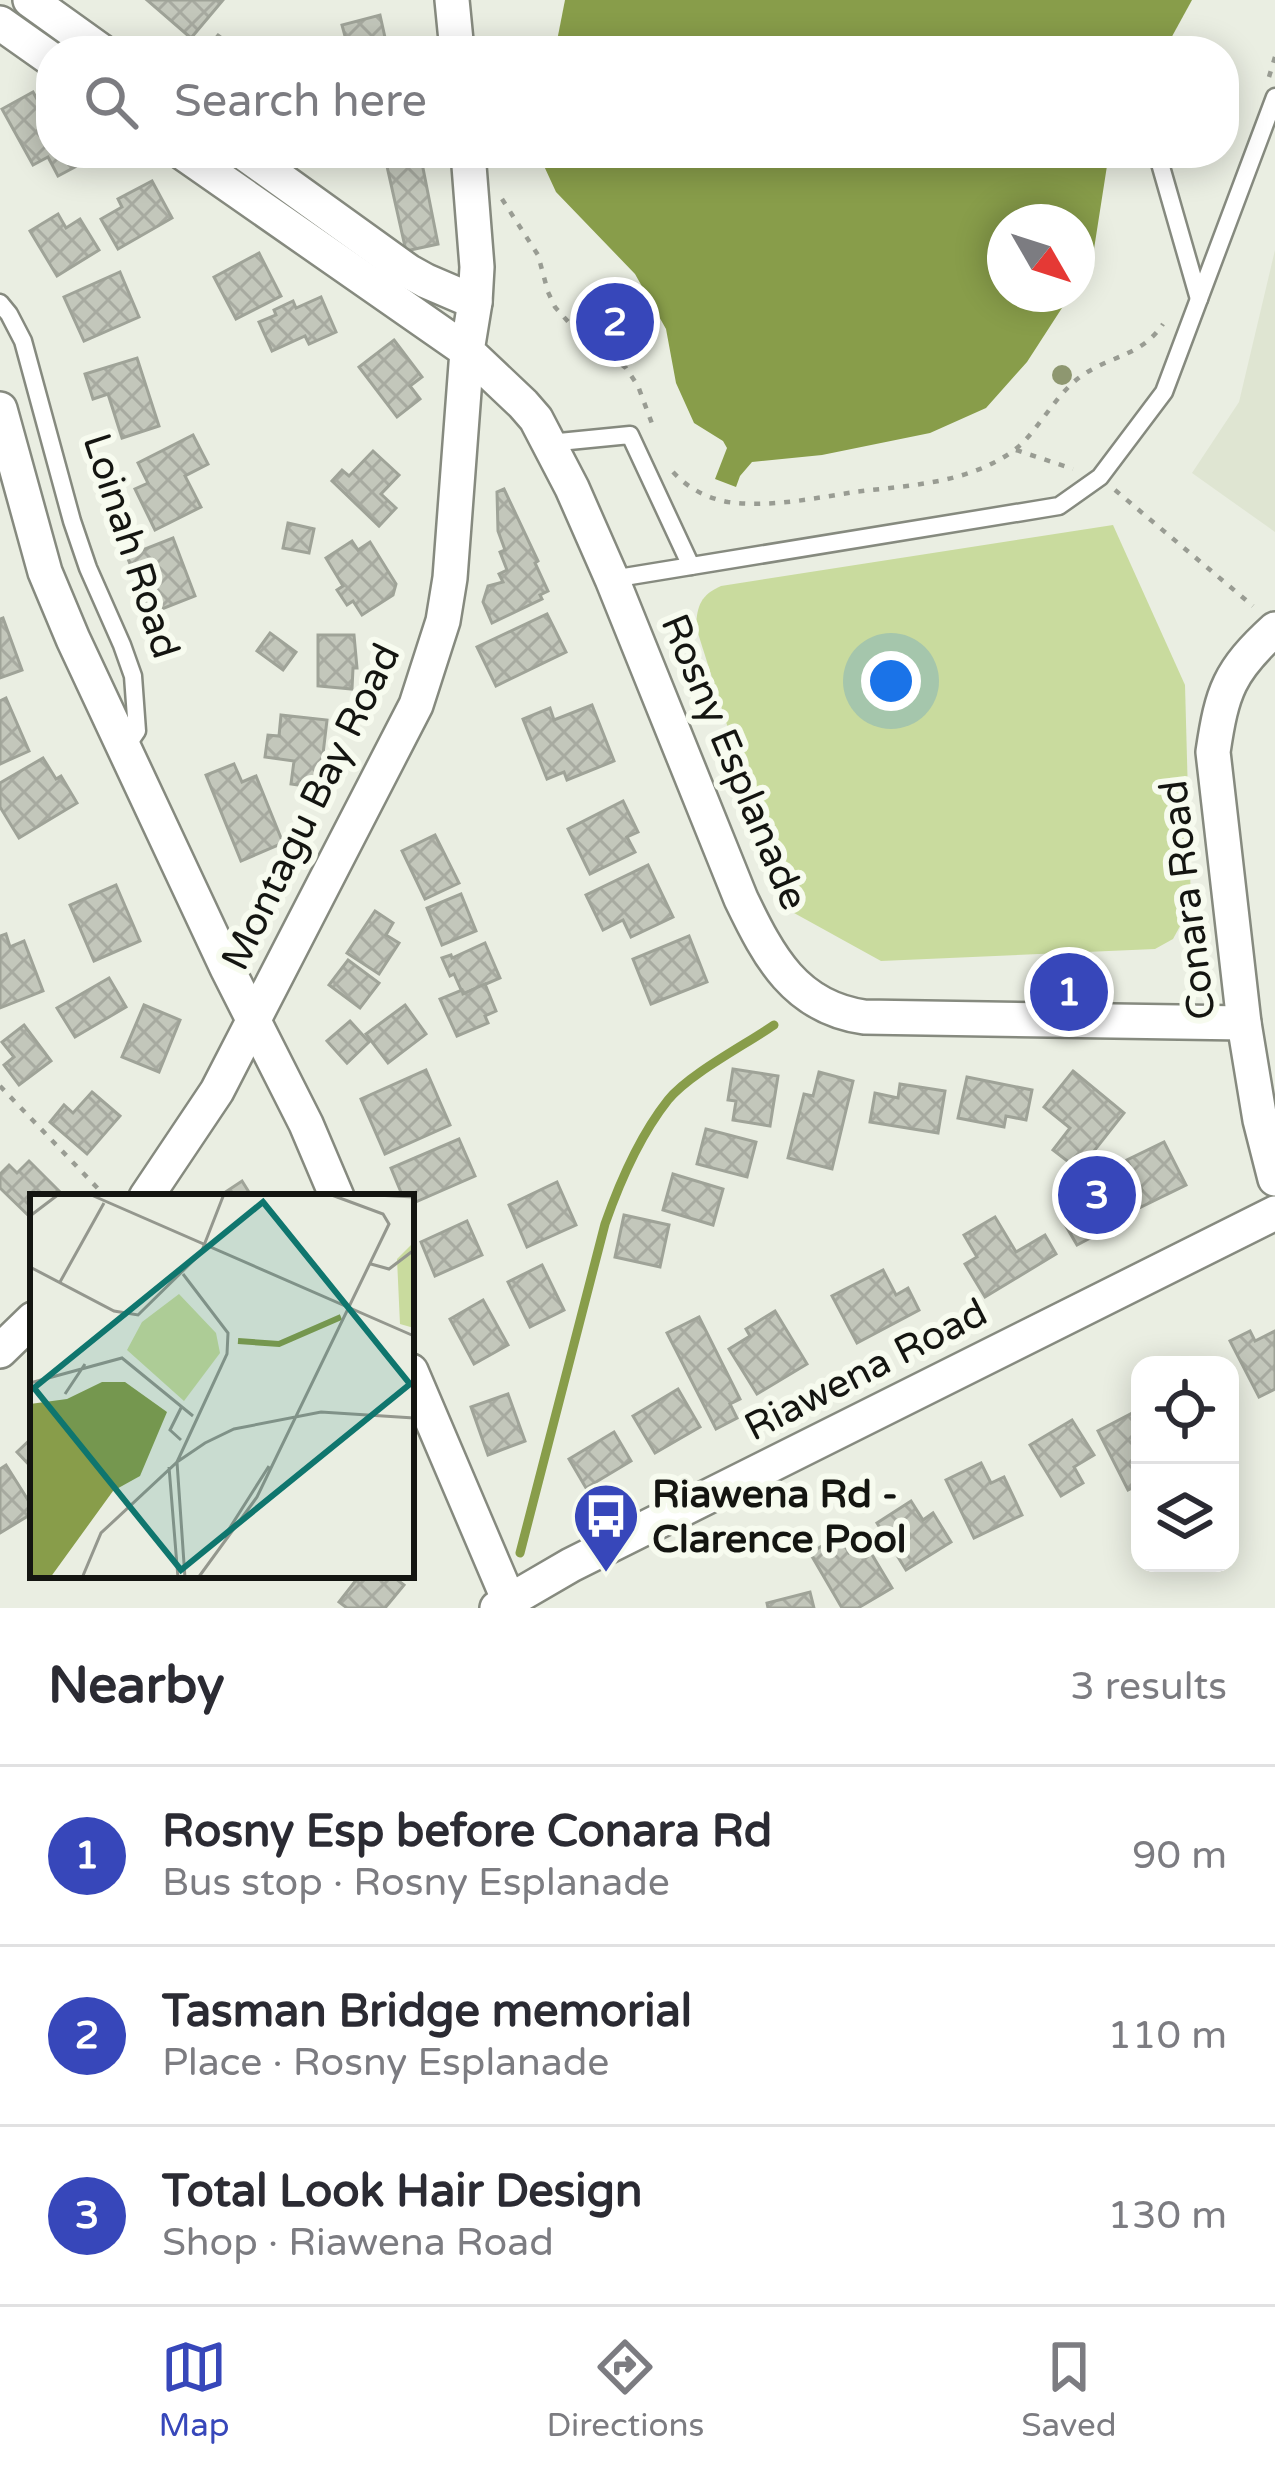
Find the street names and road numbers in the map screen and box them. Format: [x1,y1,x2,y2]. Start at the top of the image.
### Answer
street label: Loinah Road [73,428,189,664]
street label: Rosny Esplanade [651,607,817,917]
street label: Montagu Bay Road [212,636,410,978]
street label: Conara Road [1150,778,1226,1022]
street label: Riawena Road [737,1289,995,1451]

